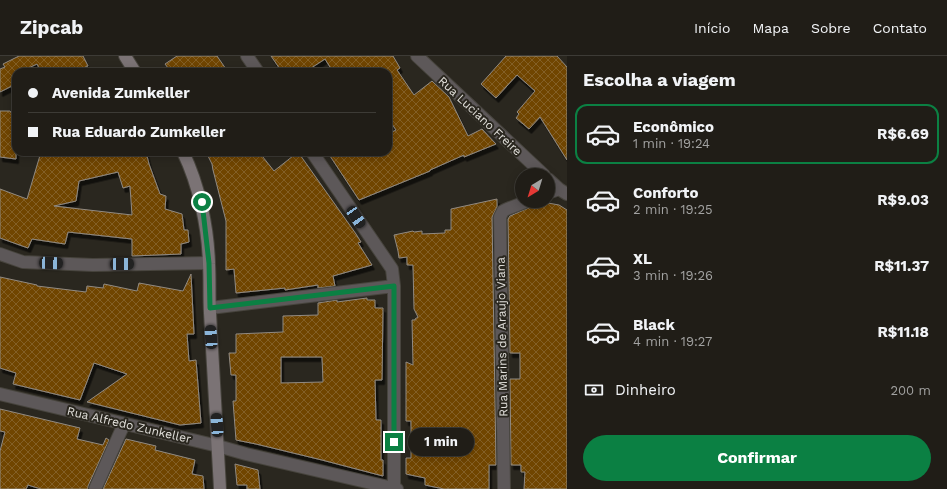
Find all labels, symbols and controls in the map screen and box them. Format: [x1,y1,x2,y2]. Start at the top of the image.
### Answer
text: Zipcab [20,16,83,39]
text: Início [694,20,730,36]
text: Mapa [752,20,789,36]
text: Sobre [811,20,851,36]
text: Contato [873,20,927,36]
text: Escolha a viagem [583,69,736,90]
street label: Rua Luciano Freire [435,74,525,158]
text: Avenida Zumkeller [52,84,190,102]
icon: car [585,116,621,152]
text: Econômico [633,118,714,136]
text: Rua Eduardo Zumkeller [52,123,226,141]
text: R$6.69 [877,125,929,143]
text: 1 min · 19:24 [633,136,710,151]
north arrow [515,168,555,208]
map controls [515,168,555,208]
icon: car [585,182,621,218]
text: Conforto [633,184,698,202]
text: R$9.03 [877,191,929,209]
route start [193,193,211,211]
text: 2 min · 19:25 [633,202,713,217]
car [344,204,368,230]
icon: car [585,248,621,284]
text: XL [633,250,652,268]
car [39,257,63,269]
street label: Rua Marins de Araujo Viana [494,257,510,417]
text: R$11.37 [874,257,929,275]
car [110,258,134,270]
text: 3 min · 19:26 [633,268,713,283]
icon: car [585,314,621,350]
text: Black [633,316,675,334]
text: R$11.18 [877,323,929,341]
car [204,325,218,349]
text: 4 min · 19:27 [633,334,712,349]
icon: cash [583,379,605,401]
text: Dinheiro [615,381,676,399]
text: 200 m [890,383,931,398]
street label: Rua Alfredo Zunkeller [66,404,193,446]
car [210,413,224,437]
callout: 1 min [408,428,474,456]
route end [385,433,403,451]
text: 1 min [424,434,458,449]
button: Confirmar [583,435,931,481]

